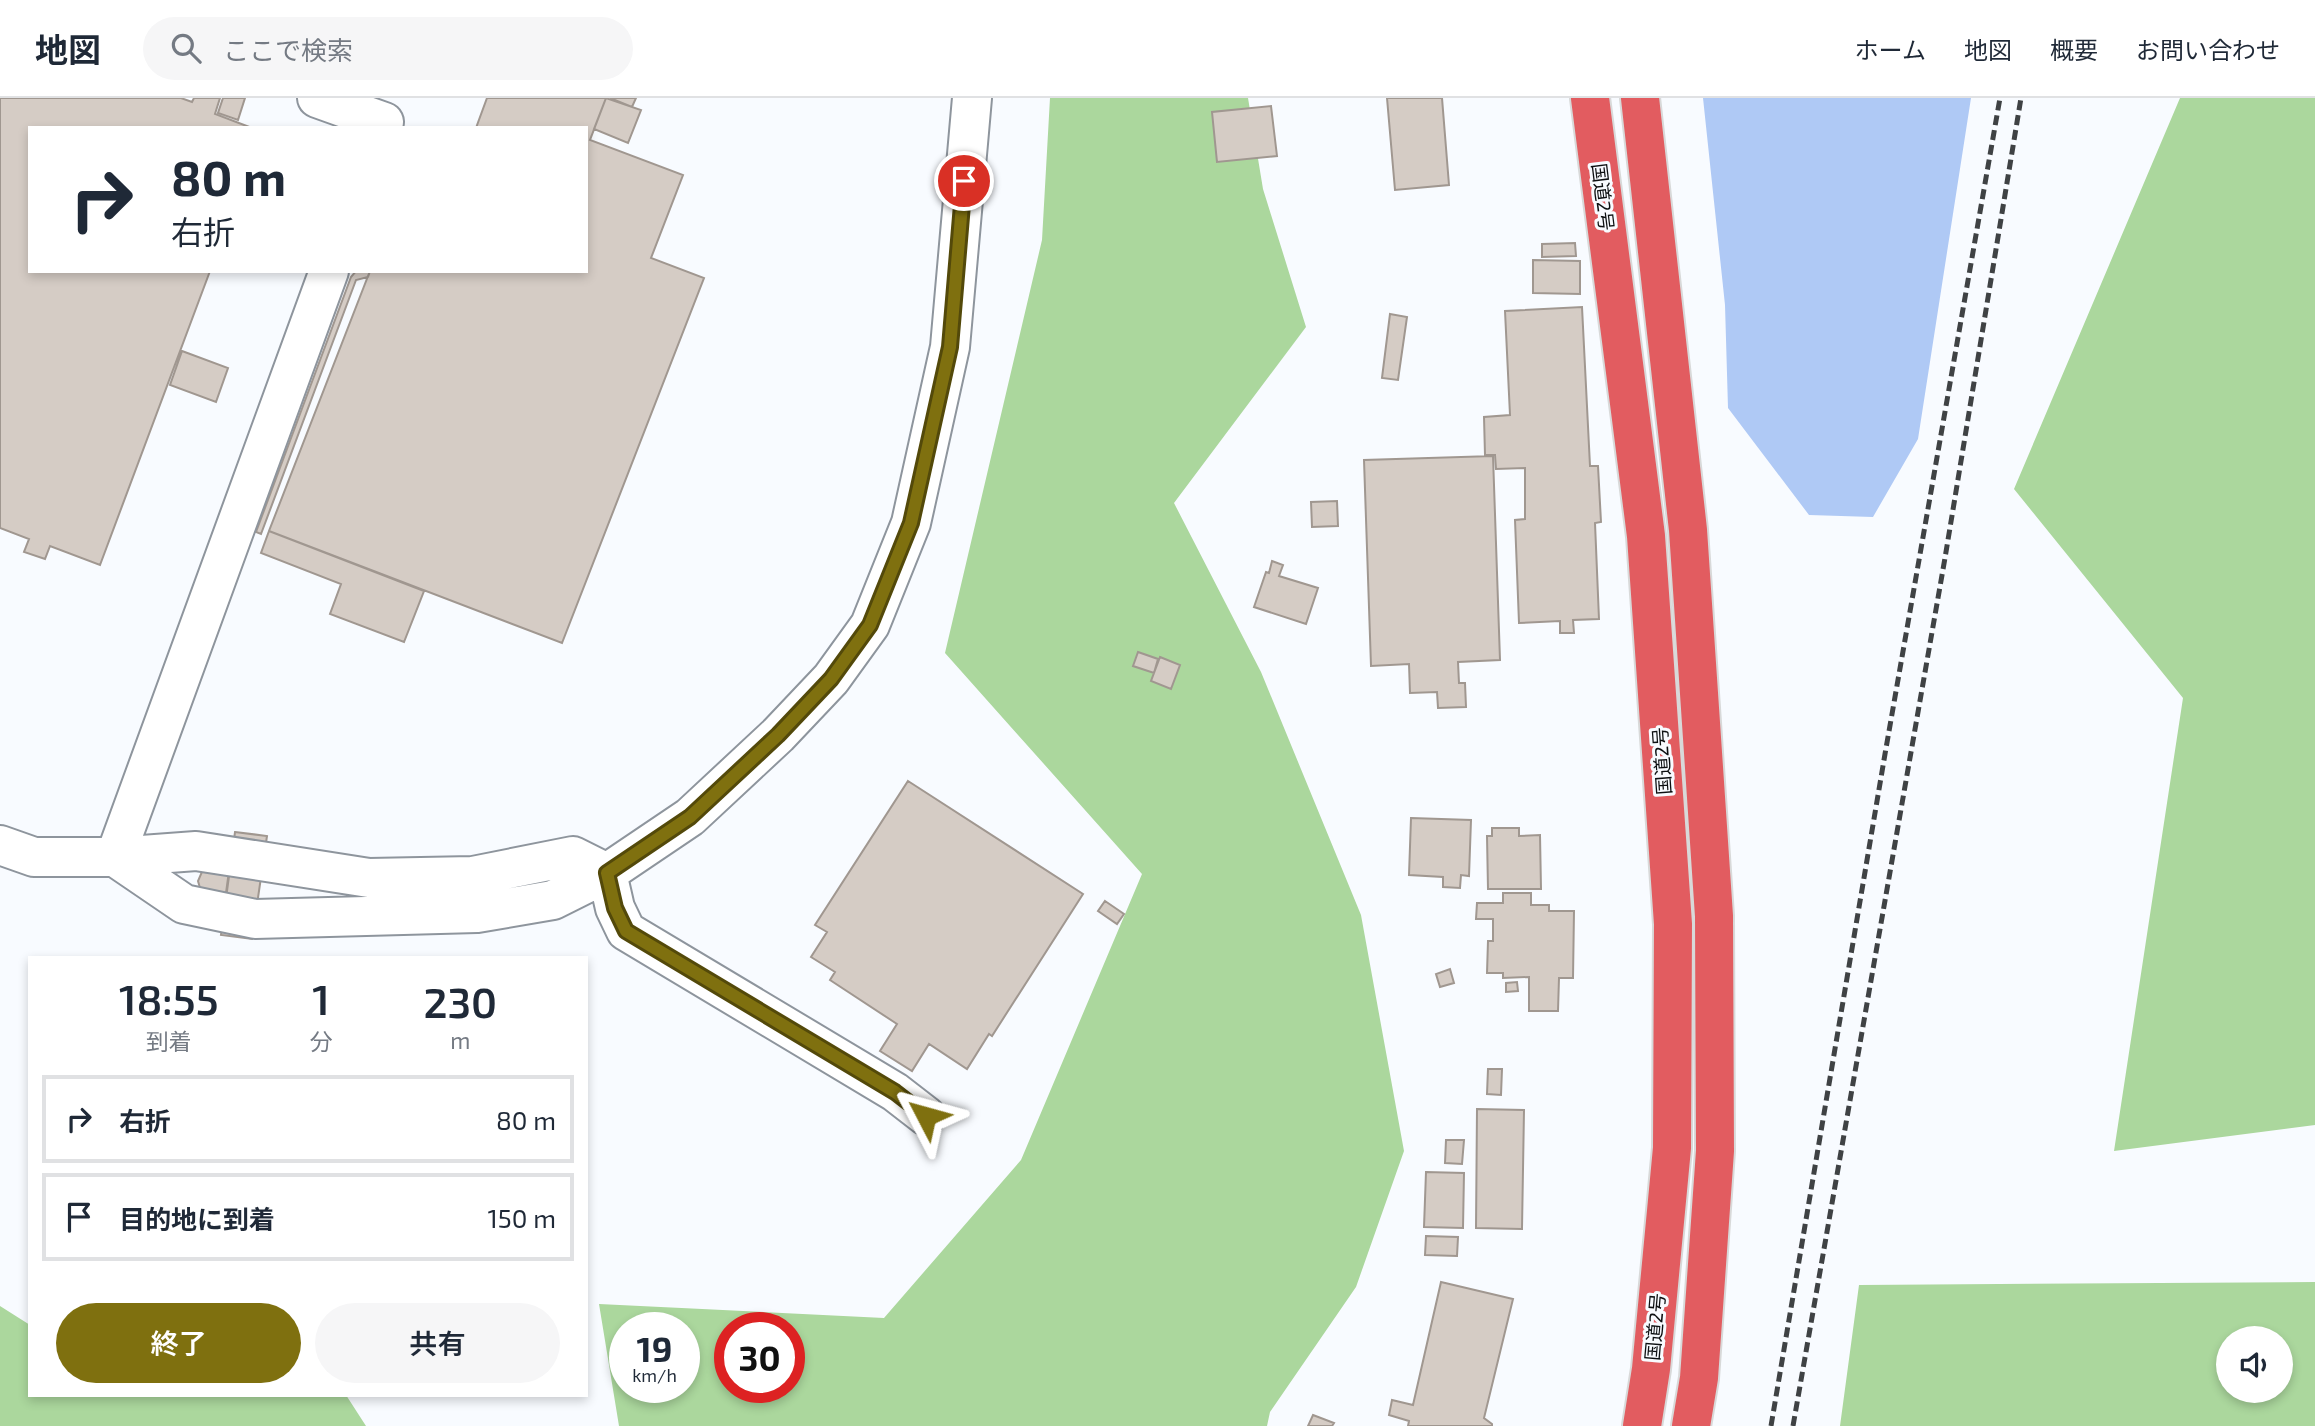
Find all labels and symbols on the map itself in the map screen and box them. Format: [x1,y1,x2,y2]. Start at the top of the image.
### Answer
pin [934,151,994,211]
street label: 国道2号 [1588,162,1619,232]
street label: 国道2号 [1648,726,1675,796]
position arrow [889,1079,963,1153]
street label: 国道2号 [1640,1292,1669,1362]
speed limit sign: 30 [714,1312,805,1403]

